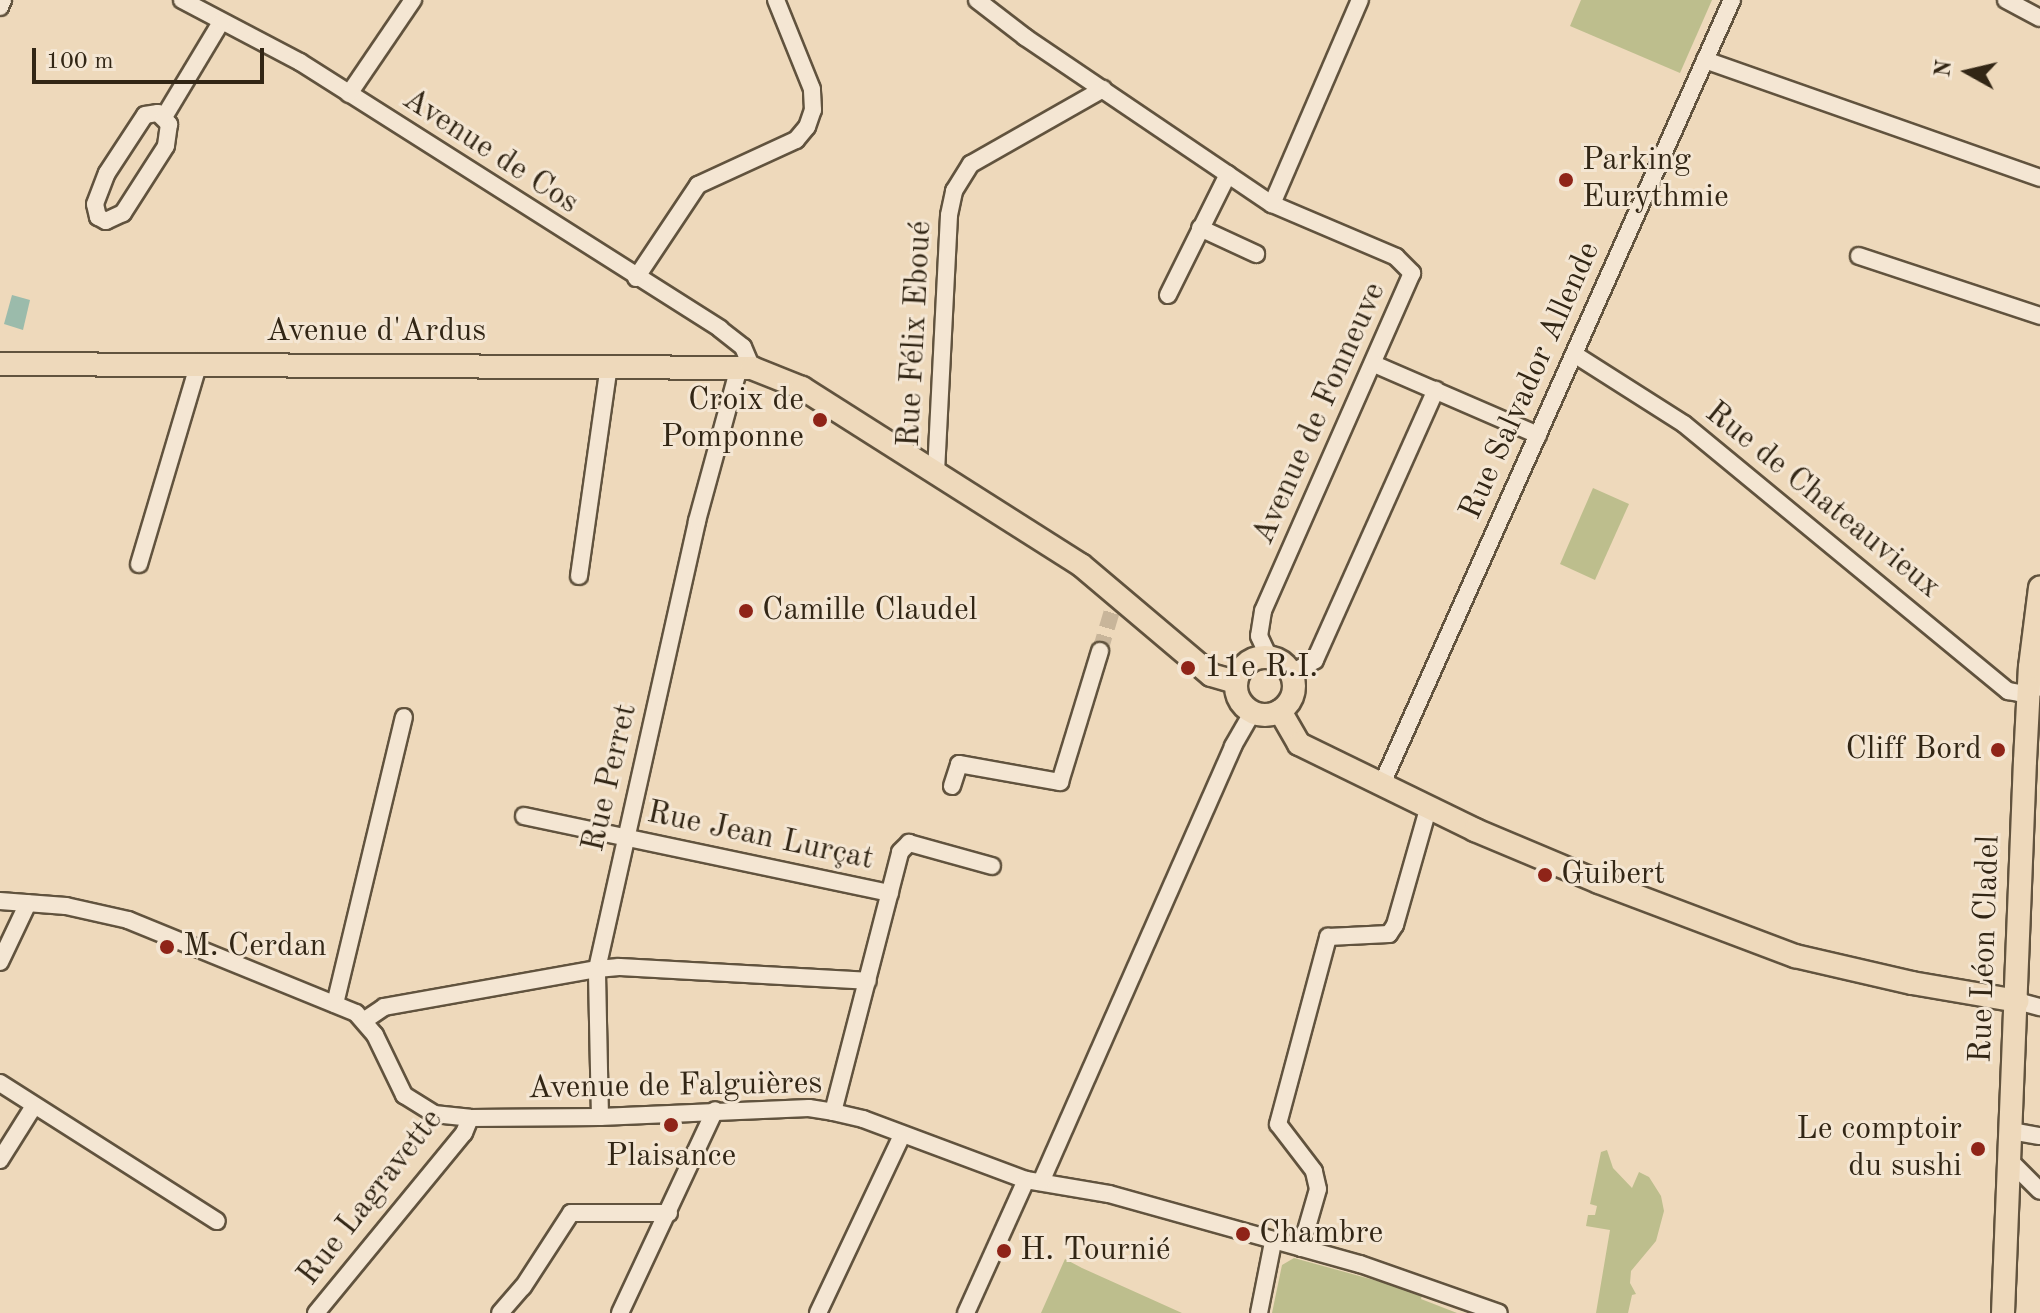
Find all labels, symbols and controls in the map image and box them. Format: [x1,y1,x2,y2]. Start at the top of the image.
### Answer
scale bar [36,32,268,82]
north arrow [1928,32,2008,112]
text: 100 m [46,50,114,74]
text: N [1932,59,1956,79]
street label: Avenue de Cos [395,81,585,223]
place label: Parking Eurythmie [1582,143,1729,218]
marker: Parking Eurythmie [1557,171,1575,189]
street label: Rue Félix Eboué [891,220,941,448]
street label: Rue Salvador Allende [1453,236,1609,526]
street label: Avenue de Fonneuve [1245,277,1395,551]
street label: Avenue d'Ardus [266,313,486,351]
place label: Croix de Pomponne [661,383,804,458]
street label: Rue de Chateauvieux [1697,394,1947,608]
marker: Croix de Pomponne [811,411,829,429]
place label: Camille Claudel [762,592,977,630]
marker: Camille Claudel [737,602,755,620]
place label: 11e R.I. [1204,649,1318,687]
marker: 11e R.I. [1179,659,1197,677]
street label: Rue Perret [575,700,647,856]
place label: Cliff Bord [1845,731,1982,769]
marker: Cliff Bord [1989,741,2007,759]
street label: Rue Jean Lurçat [643,794,877,880]
street label: Rue Léon Cladel [1963,834,2009,1064]
place label: Guibert [1561,856,1665,894]
marker: Guibert [1536,866,1554,884]
place label: M. Cerdan [183,928,327,966]
marker: M. Cerdan [158,938,176,956]
street label: Avenue de Falguières [527,1065,823,1109]
street label: Rue Lagravette [290,1102,452,1294]
place label: Le comptoir du sushi [1796,1112,1962,1187]
marker: Plaisance [662,1116,680,1134]
place label: Plaisance [606,1138,736,1176]
marker: Le comptoir du sushi [1969,1140,1987,1158]
place label: Chambre [1259,1215,1383,1253]
marker: Chambre [1234,1225,1252,1243]
place label: H. Tournié [1020,1232,1171,1270]
marker: H. Tournié [995,1242,1013,1260]

